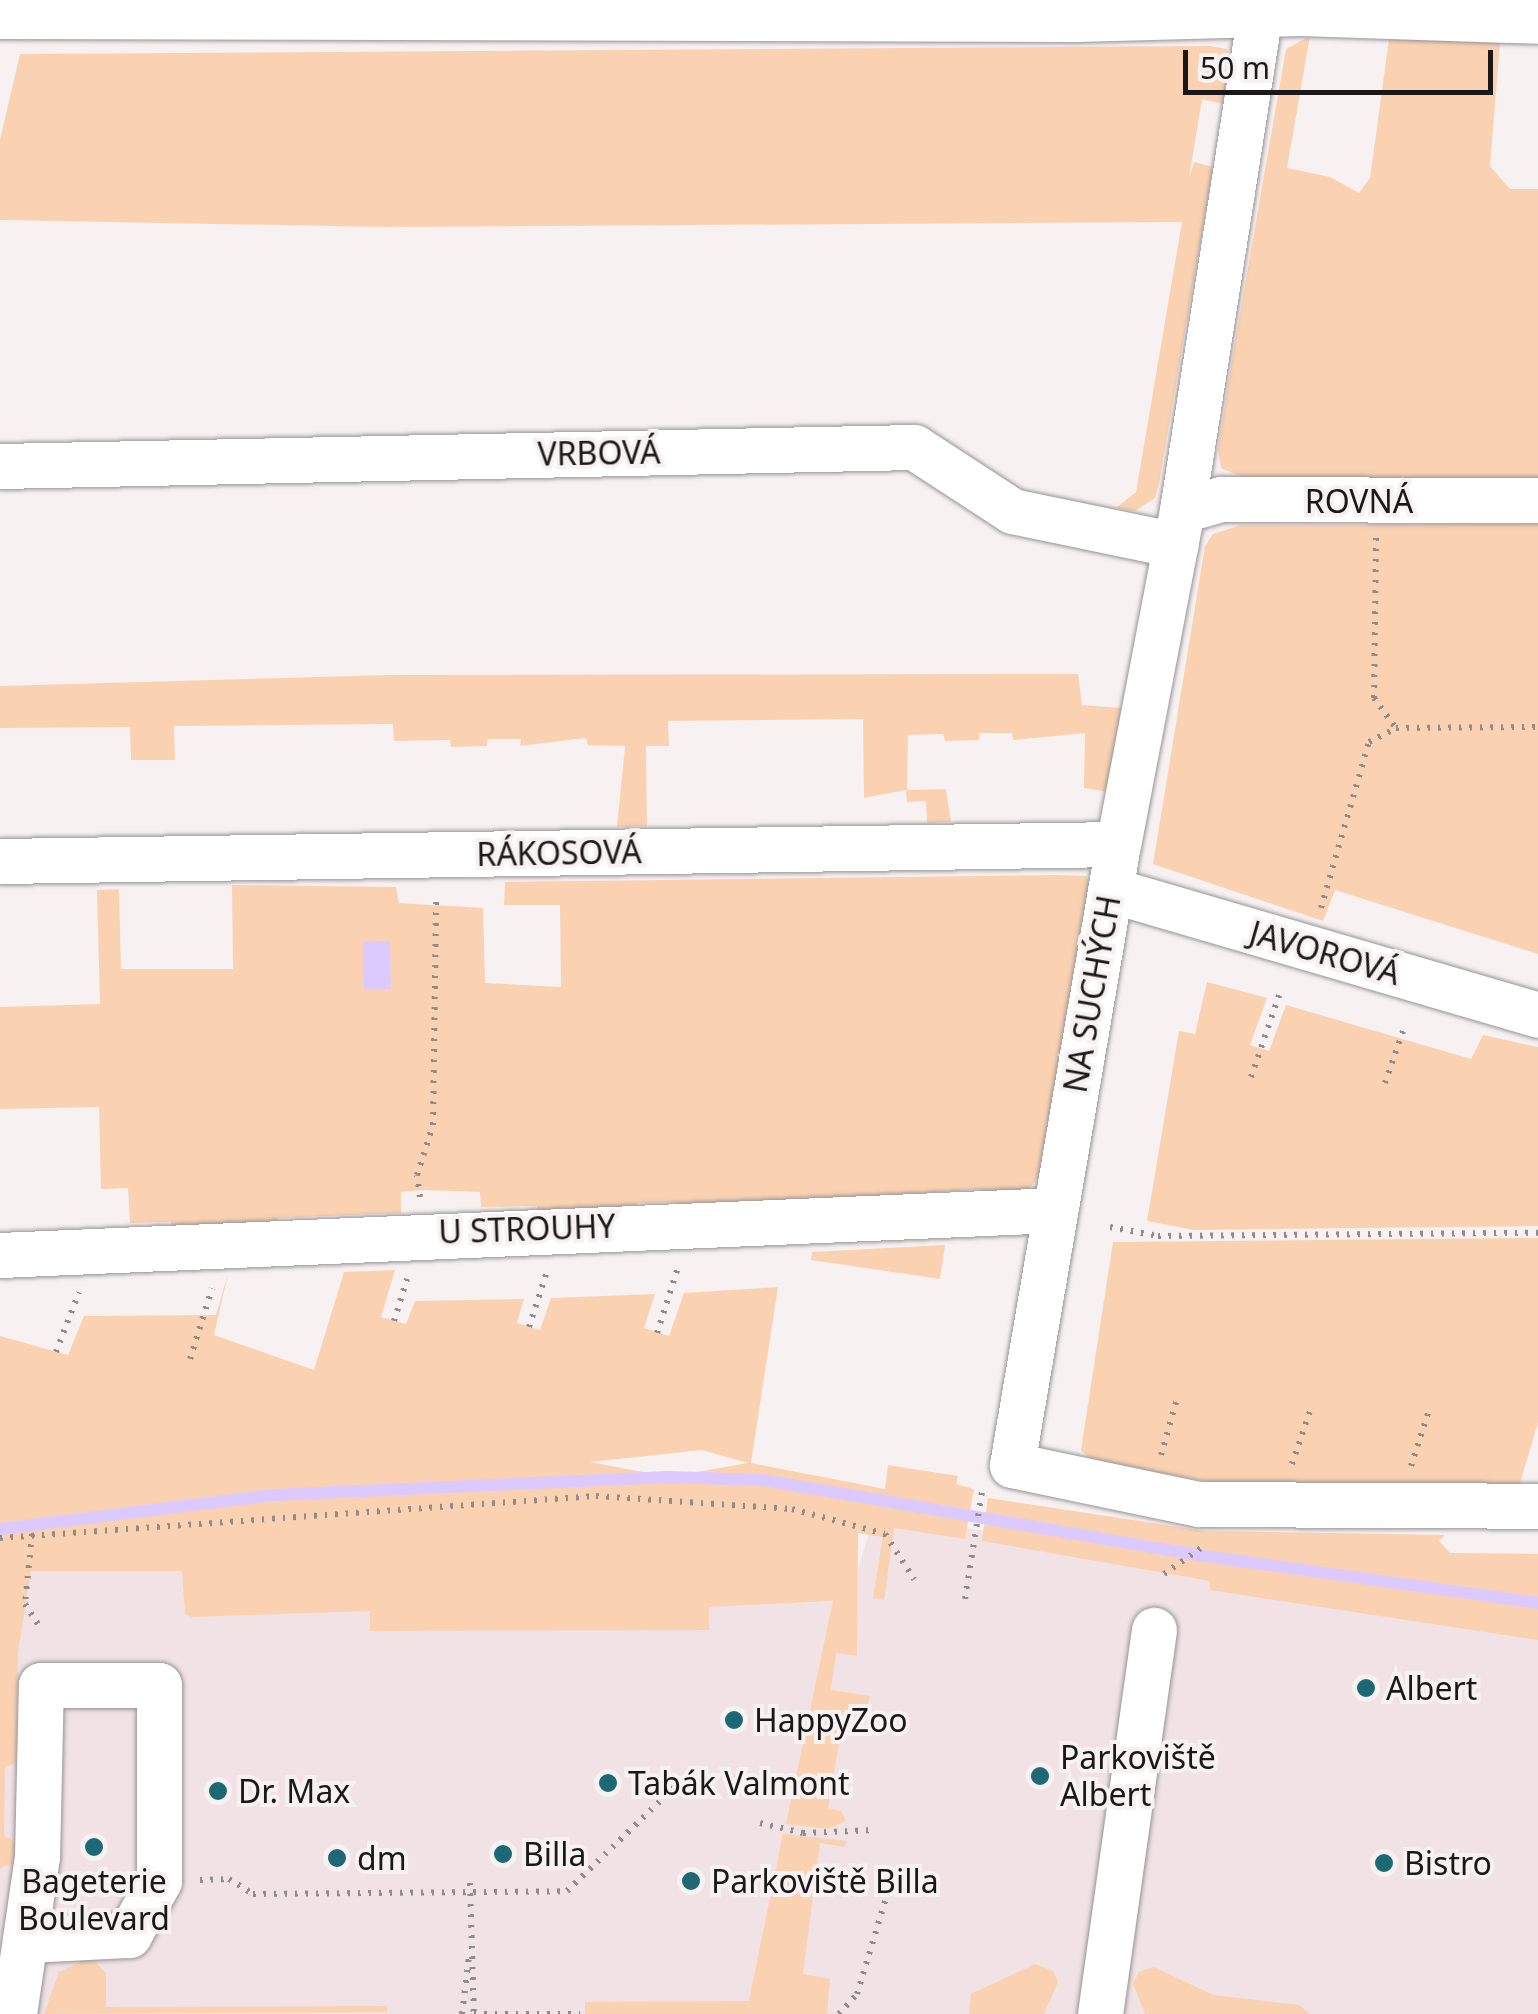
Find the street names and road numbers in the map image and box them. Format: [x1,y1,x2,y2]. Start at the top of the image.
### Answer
street label: VRBOVÁ [537,433,661,473]
street label: ROVNÁ [1305,482,1413,520]
street label: RÁKOSOVÁ [476,832,642,874]
street label: NA SUCHÝCH [1056,892,1128,1096]
street label: JAVOROVÁ [1245,913,1405,993]
street label: U STROUHY [438,1207,616,1251]

